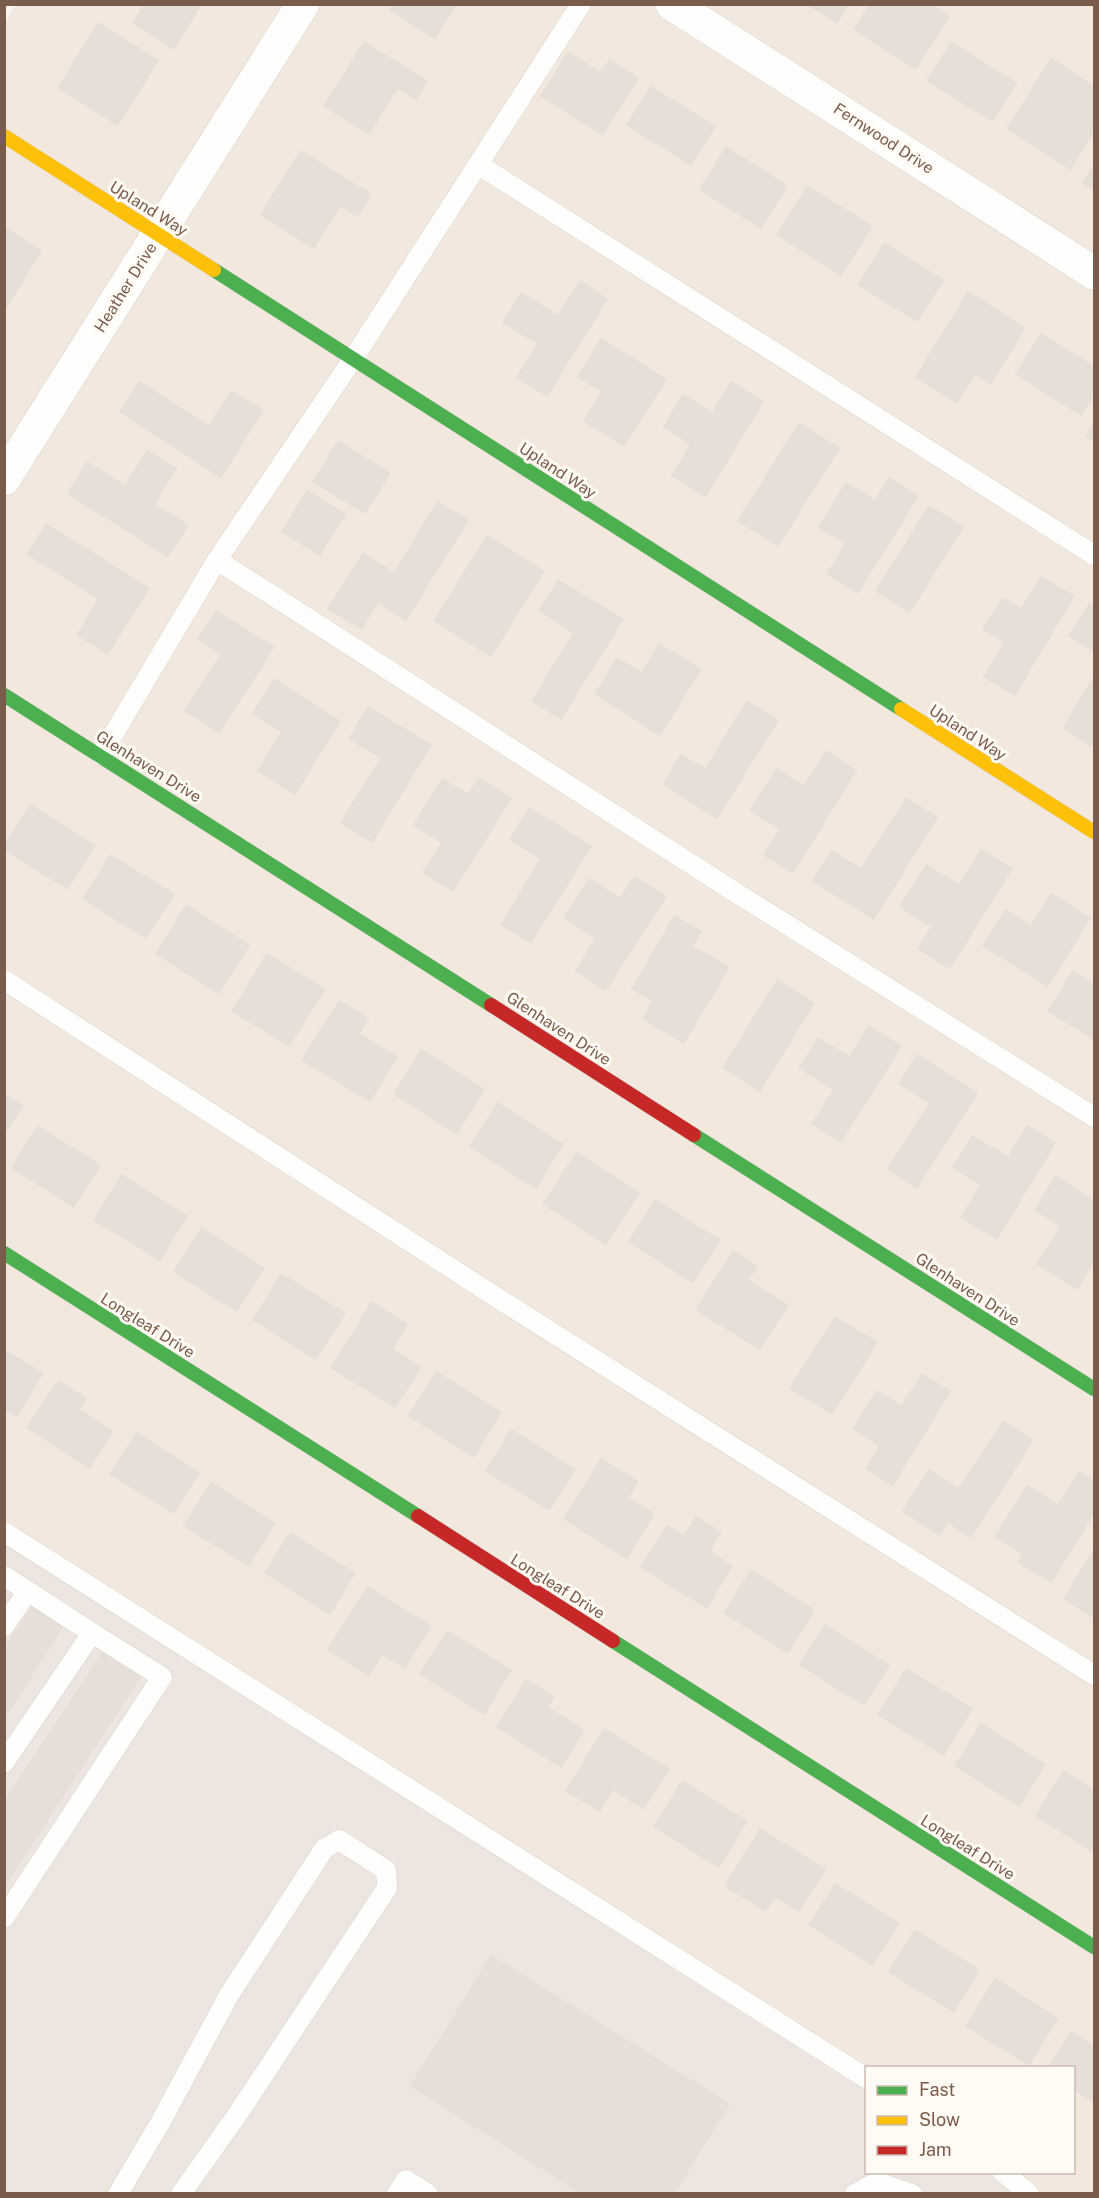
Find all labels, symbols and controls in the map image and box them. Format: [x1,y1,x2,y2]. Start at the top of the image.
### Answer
street label: Fernwood Drive [830,99,937,178]
street label: Upland Way [106,177,192,240]
street label: Heather Drive [90,239,161,336]
street label: Upland Way [516,438,600,503]
street label: Upland Way [926,700,1010,765]
street label: Glenhaven Drive [93,726,205,806]
street label: Glenhaven Drive [503,988,614,1069]
street label: Glenhaven Drive [912,1249,1023,1330]
street label: Longleaf Drive [97,1289,198,1362]
street label: Longleaf Drive [507,1550,608,1623]
street label: Longleaf Drive [917,1811,1018,1884]
legend [865,2066,1075,2174]
text: Fast [919,2079,955,2100]
text: Slow [919,2109,960,2130]
text: Jam [919,2139,952,2160]

